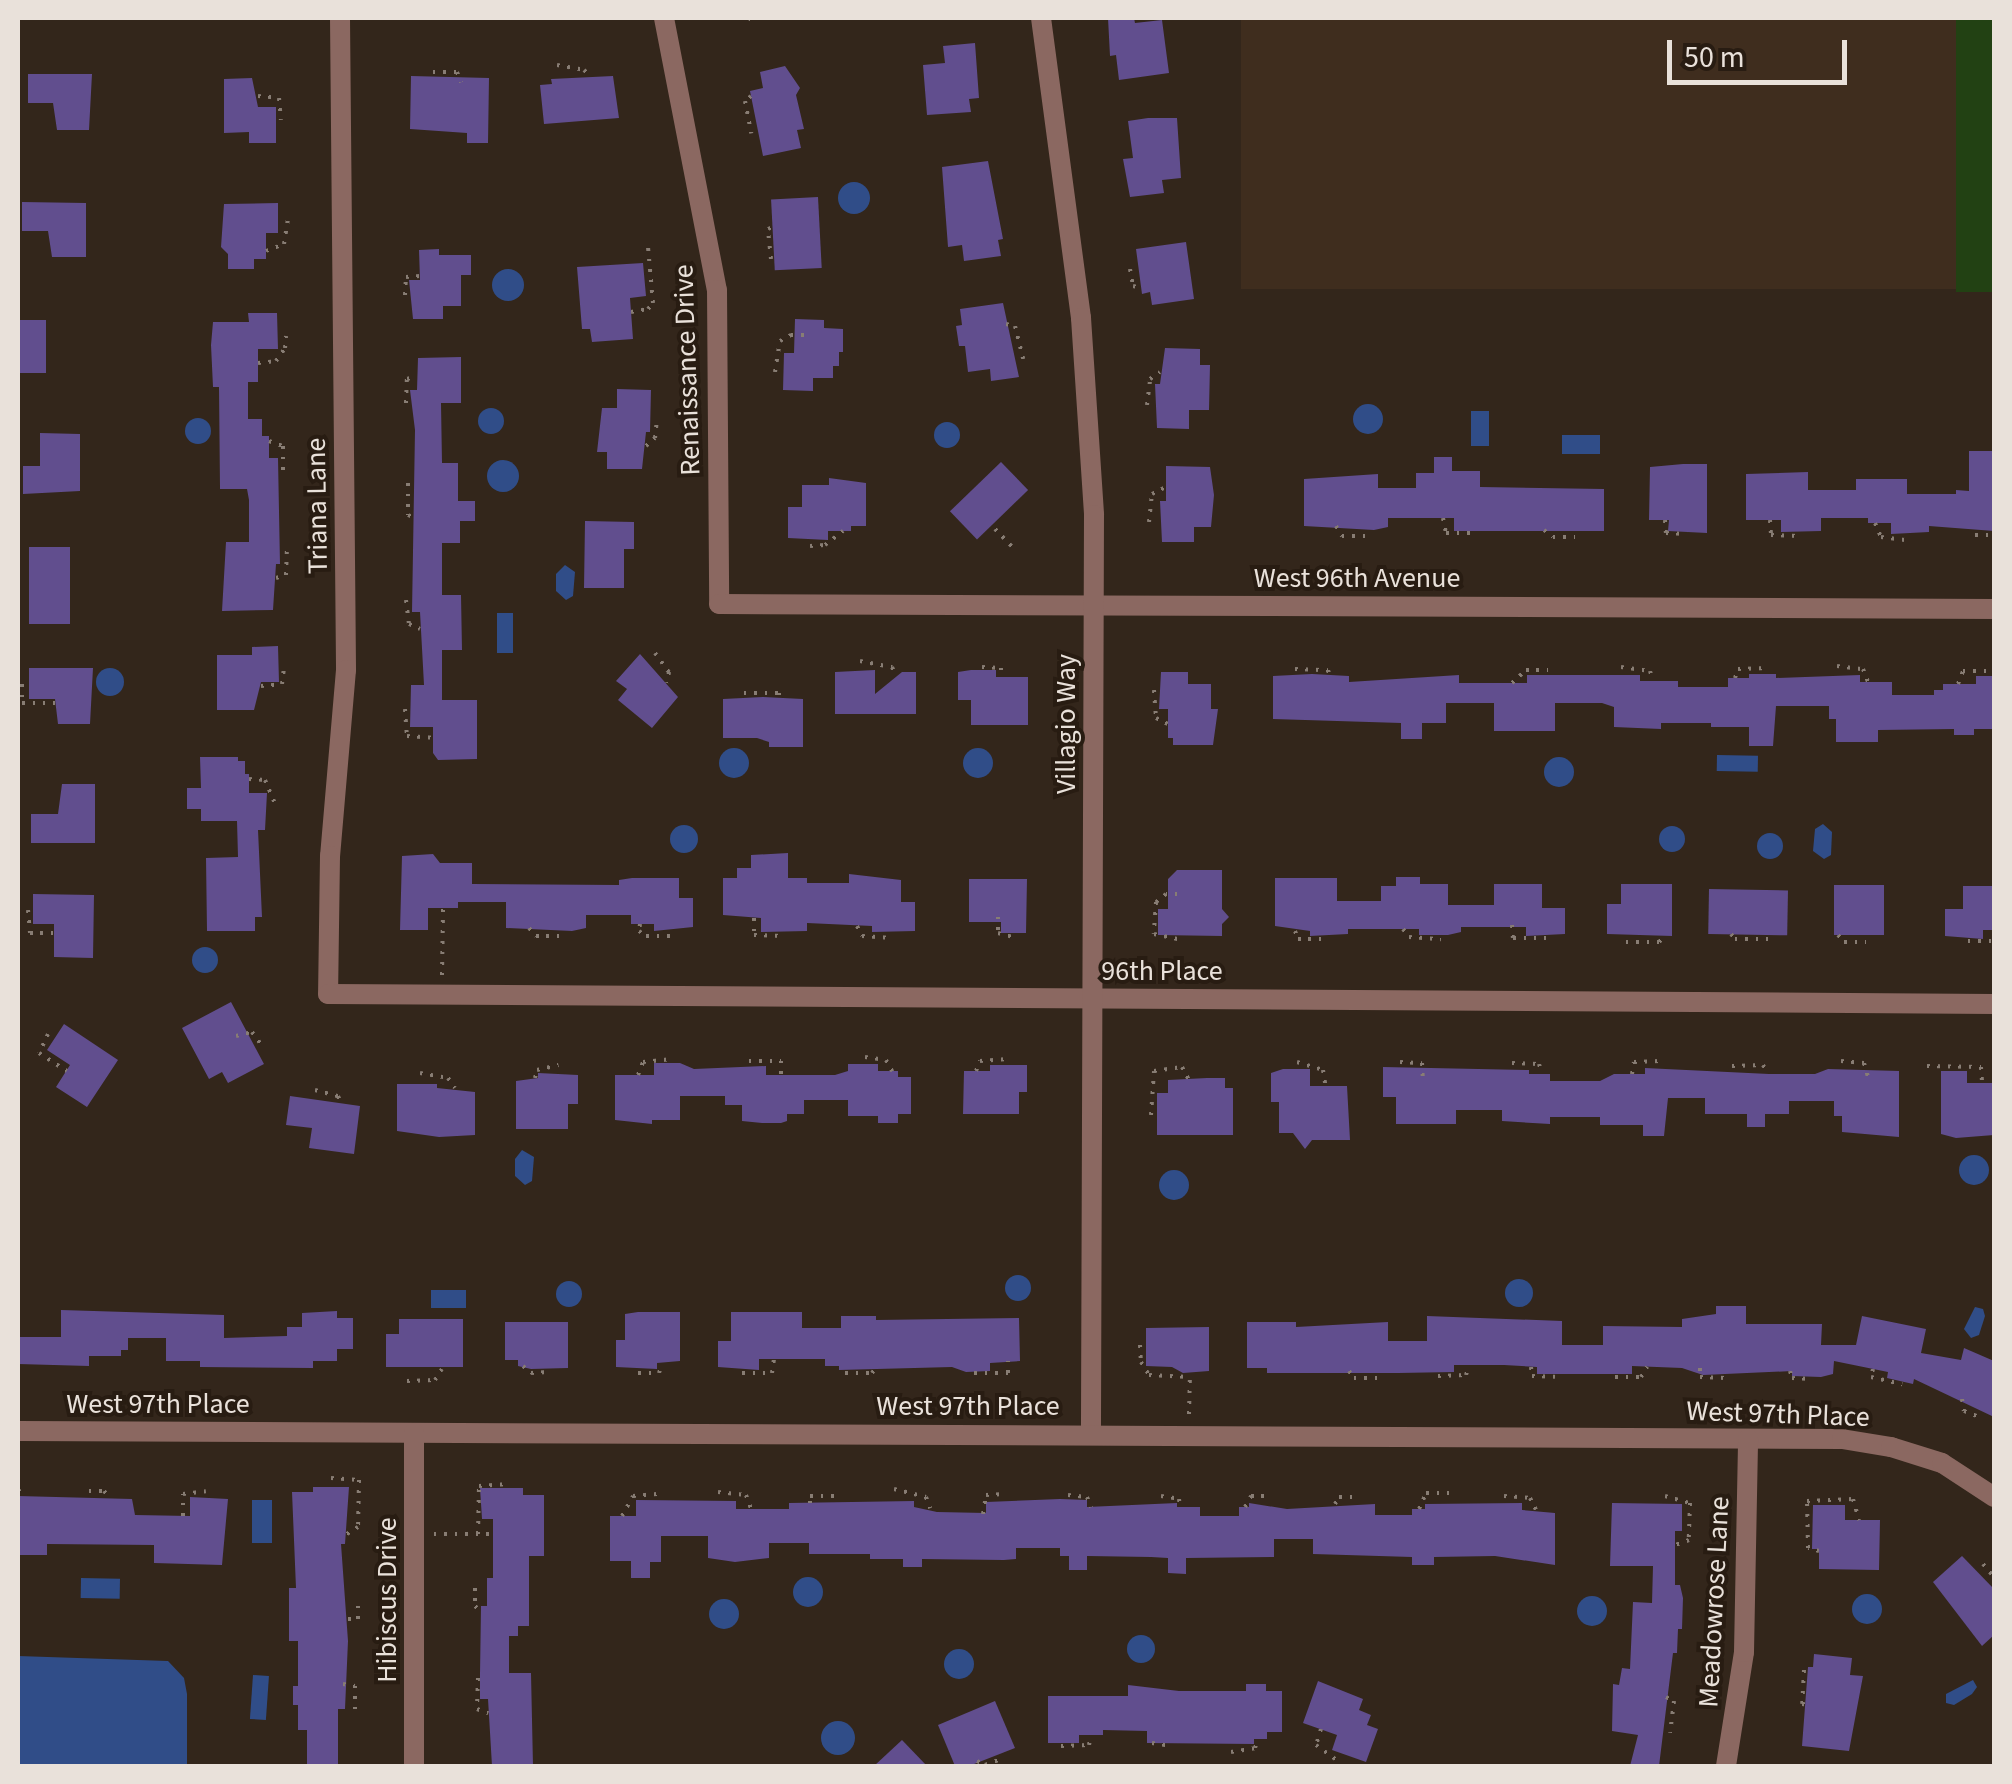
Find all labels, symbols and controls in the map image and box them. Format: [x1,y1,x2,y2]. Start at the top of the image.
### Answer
scale bar [1672,20,1852,82]
text: 50 m [1684,36,1745,79]
street label: Renaissance Drive [667,264,707,476]
street label: Triana Lane [299,438,335,574]
street label: West 96th Avenue [1254,561,1460,595]
street label: Villagio Way [1049,654,1083,794]
street label: 96th Place [1101,954,1223,988]
street label: West 97th Place [66,1387,250,1421]
street label: West 97th Place [876,1389,1060,1423]
street label: West 97th Place [1686,1394,1870,1434]
street label: Meadowrose Lane [1692,1496,1736,1708]
street label: Hibiscus Drive [370,1517,404,1683]

